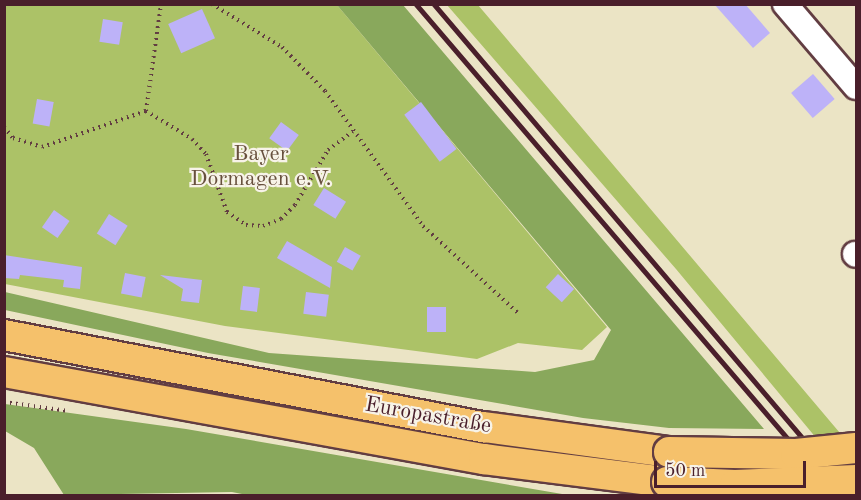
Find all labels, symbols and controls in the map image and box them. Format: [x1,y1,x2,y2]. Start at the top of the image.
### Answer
park label: Bayer Dormagen e.V. [190,141,332,192]
street label: Europastraße [363,392,493,440]
scale bar [657,449,808,487]
text: 50 m [665,462,705,480]

